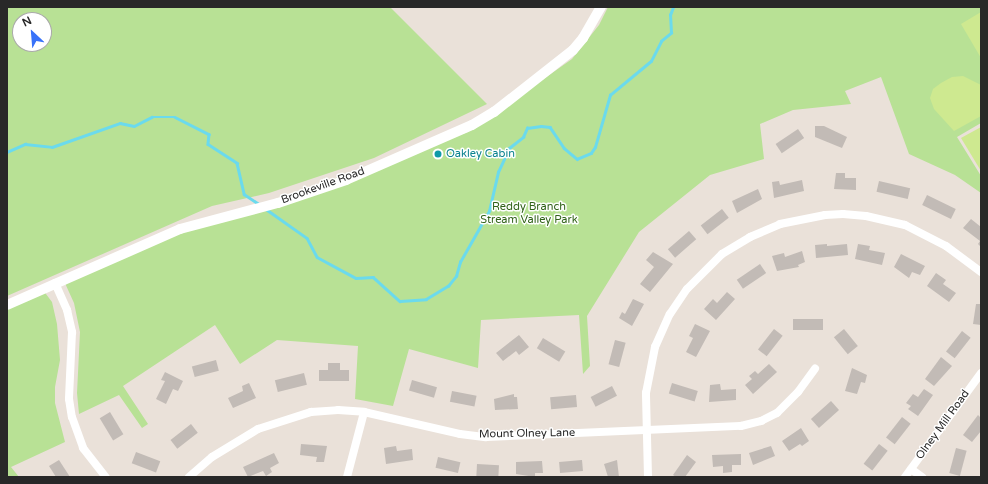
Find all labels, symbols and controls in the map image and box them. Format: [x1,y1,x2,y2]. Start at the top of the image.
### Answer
north arrow [12,12,52,52]
text: N [20,14,34,29]
place label: Oakley Cabin [446,147,515,161]
marker: Oakley Cabin [433,149,443,159]
street label: Brookeville Road [279,165,367,207]
park label: Reddy Branch Stream Valley Park [480,201,578,227]
street label: Olney Mill Road [913,388,973,462]
street label: Mount Olney Lane [479,427,575,441]

